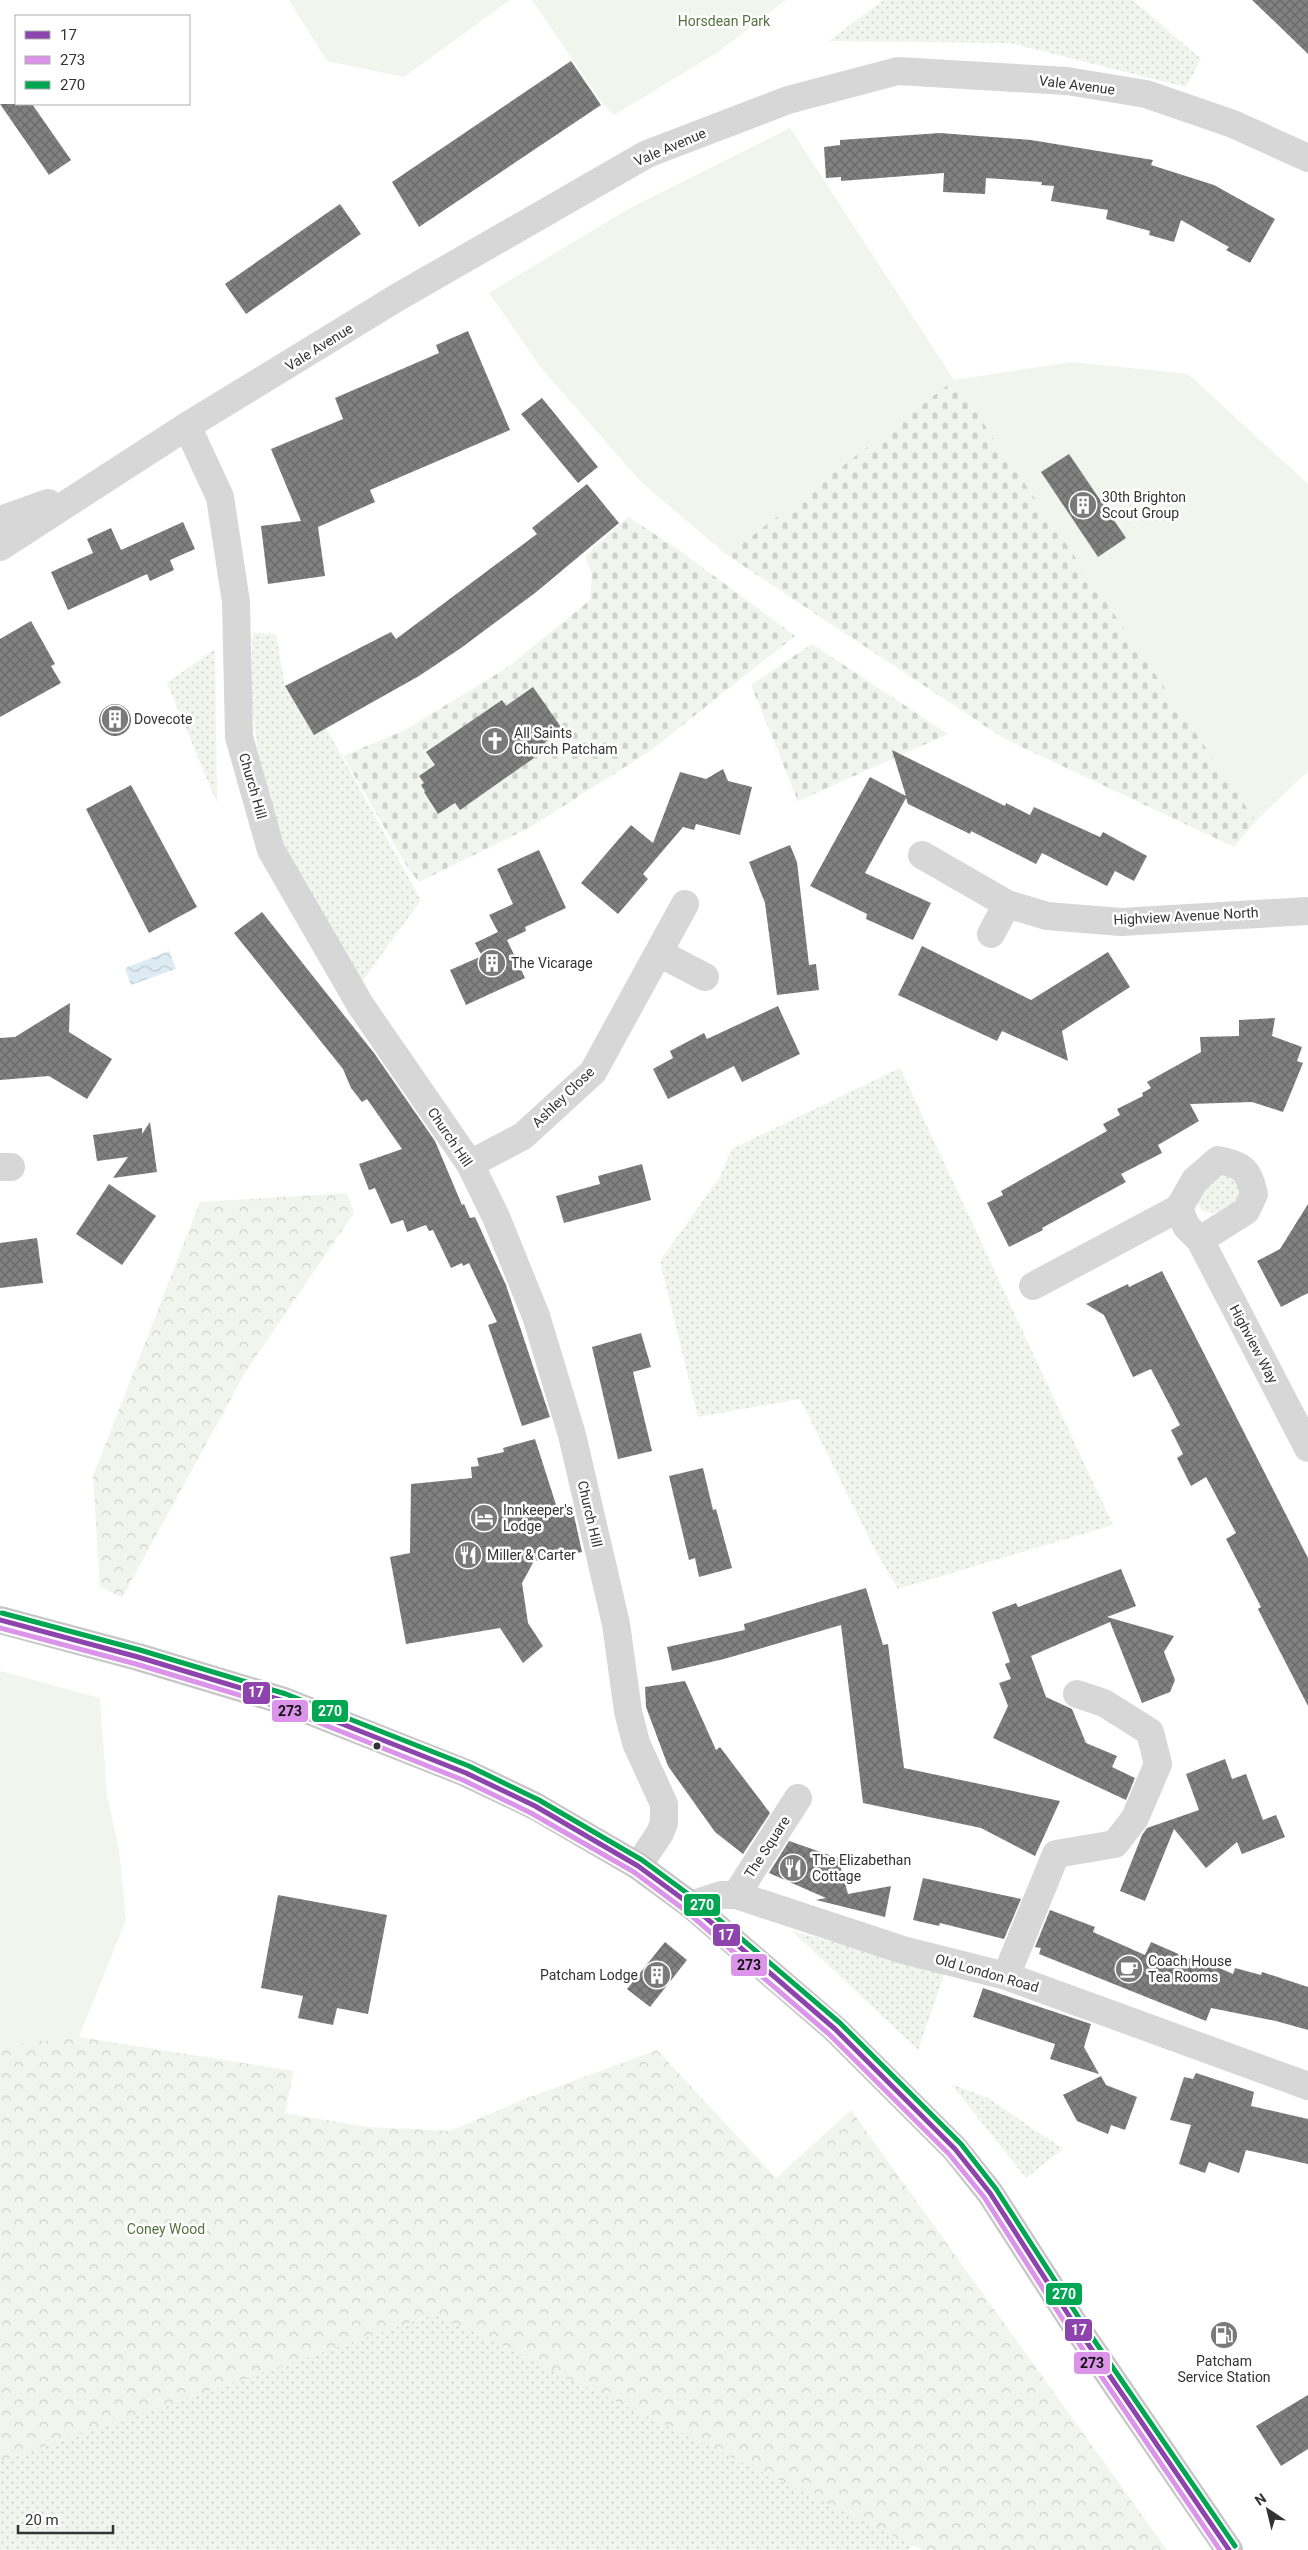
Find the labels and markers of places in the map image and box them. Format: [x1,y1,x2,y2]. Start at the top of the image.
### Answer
place label: 30th Brighton Scout Group [1102,489,1186,521]
building icon: 30th Brighton Scout Group [1068,490,1098,520]
building icon: Dovecote [100,704,130,734]
place label: Dovecote [134,711,193,727]
place label: All Saints Church Patcham [514,725,618,757]
church icon: All Saints Church Patcham [480,726,510,756]
building icon: The Vicarage [477,948,507,978]
place label: The Vicarage [511,955,593,971]
place label: Innkeeper's Lodge [503,1502,573,1534]
hotel icon: Innkeeper's Lodge [469,1503,499,1533]
restaurant icon: Miller & Carter [453,1540,483,1570]
place label: Miller & Carter [487,1547,576,1563]
unlabelled marker [372,1741,382,1751]
place label: The Elizabethan Cottage [812,1852,911,1884]
restaurant icon: The Elizabethan Cottage [778,1853,808,1883]
place label: Coach House Tea Rooms [1148,1953,1232,1985]
cafe icon: Coach House Tea Rooms [1114,1954,1144,1984]
building icon: Patcham Lodge [642,1960,672,1990]
place label: Patcham Lodge [540,1967,638,1983]
fuel station icon: Patcham Service Station [1209,2320,1239,2350]
place label: Patcham Service Station [1177,2353,1271,2385]

